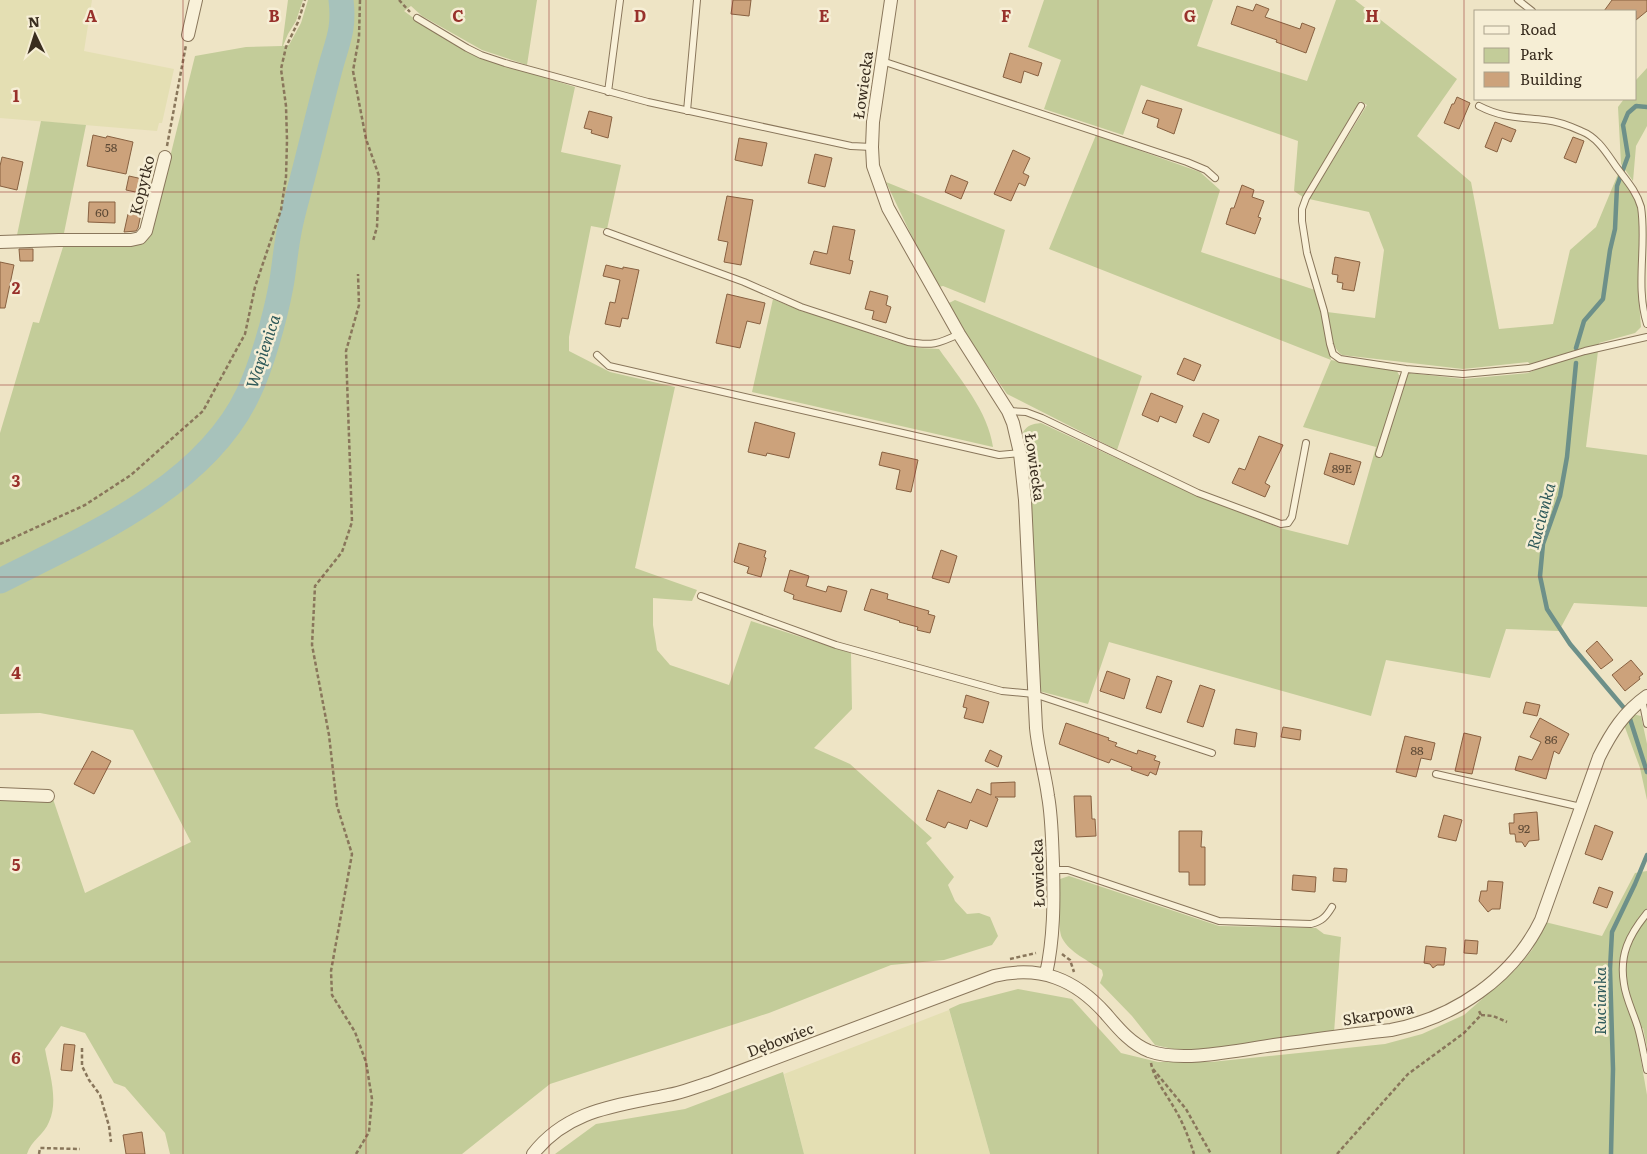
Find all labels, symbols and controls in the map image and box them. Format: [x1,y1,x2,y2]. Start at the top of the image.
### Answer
text: A [85,3,97,27]
text: B [268,3,280,27]
text: C [452,3,464,27]
text: D [634,3,646,27]
text: E [819,3,830,27]
text: F [1001,3,1011,27]
text: G [1184,3,1196,27]
text: H [1365,3,1379,27]
north arrow [10,10,60,60]
legend [1474,10,1637,100]
text: N [27,11,41,31]
text: Road [1520,17,1556,40]
text: Park [1520,42,1554,65]
street label: Łowiecka [846,49,878,121]
text: Building [1520,67,1582,90]
text: 1 [13,83,20,107]
house number: 58 [105,138,118,156]
street label: Kopytko [122,152,160,217]
house number: 60 [95,203,109,221]
text: 2 [12,275,21,299]
water label: Wapienica [239,310,285,391]
street label: Łowiecka [1020,431,1052,503]
house number: 89E [1332,459,1353,477]
text: 3 [12,468,21,492]
water label: Rucianka [1520,479,1561,552]
text: 4 [11,660,21,684]
house number: 86 [1544,730,1558,748]
house number: 88 [1410,741,1424,759]
house number: 92 [1518,819,1530,837]
street label: Łowiecka [1024,837,1050,908]
text: 5 [12,852,21,876]
water label: Rucianka [1587,966,1611,1035]
street label: Skarpowa [1341,995,1416,1031]
street label: Dębowiec [743,1016,817,1062]
text: 6 [11,1045,21,1069]

